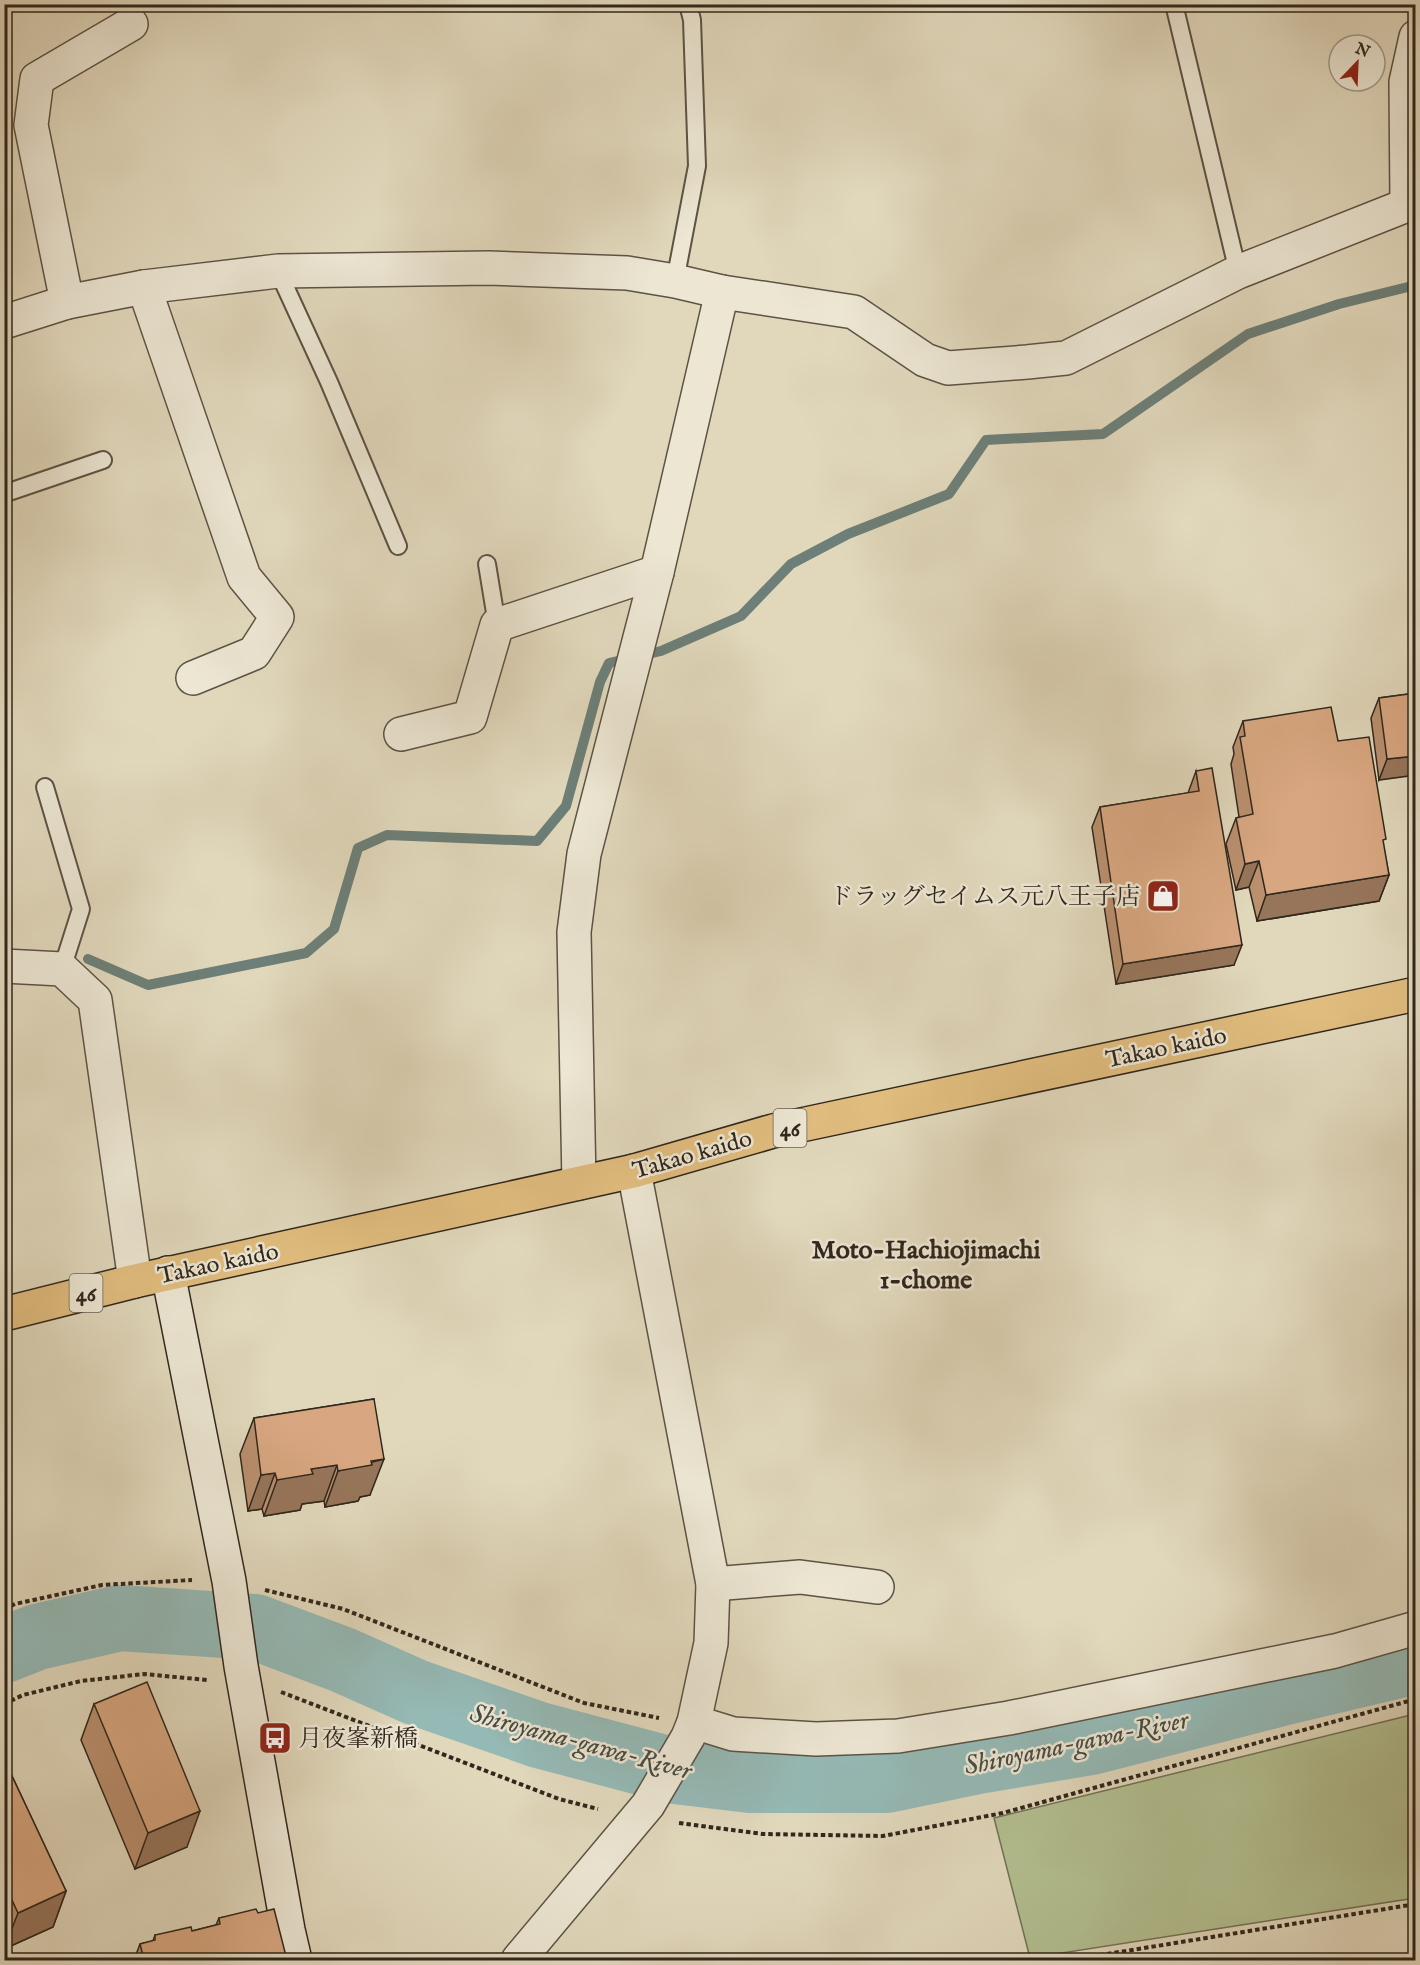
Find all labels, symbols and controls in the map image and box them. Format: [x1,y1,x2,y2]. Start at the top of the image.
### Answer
north arrow [1327,33,1387,93]
text: N [1351,39,1373,63]
shop icon: ドラッグセイムス元八王子店 [1145,878,1181,914]
place label: ドラッグセイムス元八王子店 [829,882,1140,913]
street label: Takao kaido [1103,1021,1230,1076]
road number: 46 [774,1109,806,1147]
street label: Takao kaido [629,1124,756,1187]
district label: Moto-Hachiojimachi 1-chome [812,1234,1040,1297]
street label: Takao kaido [155,1237,282,1292]
road number: 46 [70,1274,103,1312]
water label: Shiroyama-gawa-River [466,1697,696,1789]
water label: Shiroyama-gawa-River [961,1703,1193,1784]
bus stop icon: 月夜峯新橋 [257,1720,293,1756]
place label: 月夜峯新橋 [298,1724,418,1755]

